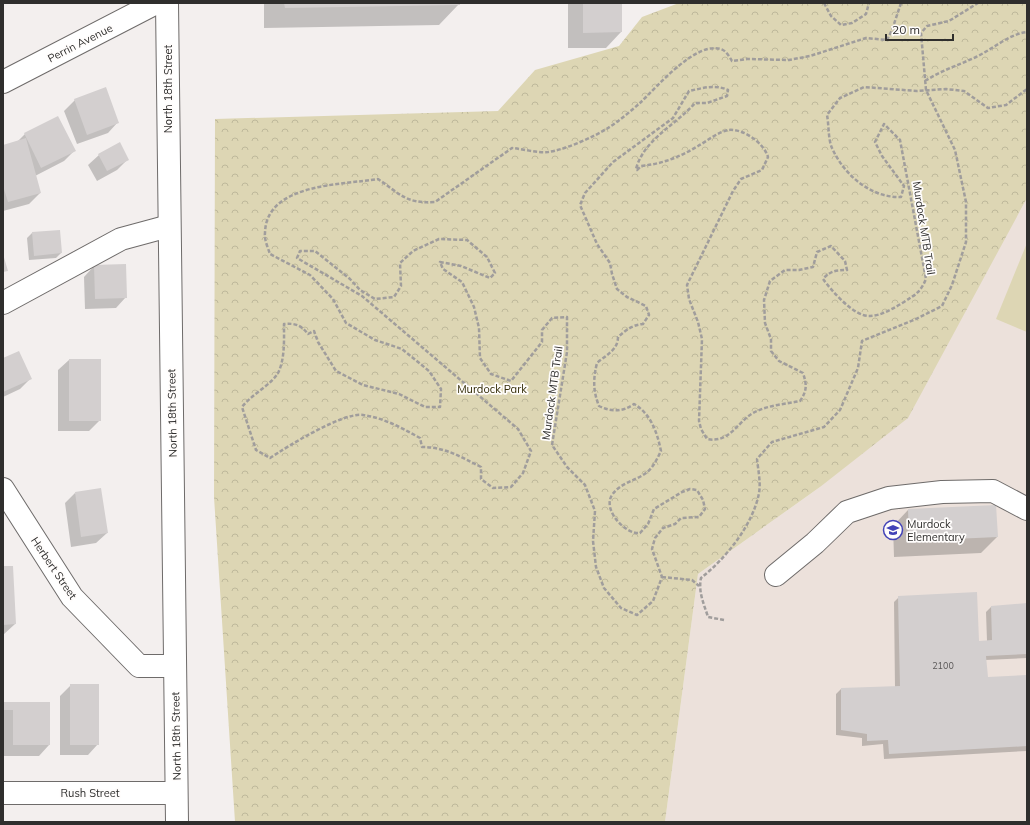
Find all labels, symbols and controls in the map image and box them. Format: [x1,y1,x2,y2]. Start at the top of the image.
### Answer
scale bar [886,16,953,42]
street label: Perrin Avenue [45,21,115,65]
text: 20 m [892,22,920,37]
street label: North 18th Street [161,44,175,133]
street label: Murdock MTB Trail [910,180,938,276]
street label: Murdock MTB Trail [538,345,566,441]
street label: North 18th Street [164,368,180,457]
park label: Murdock Park [457,382,527,396]
place label: Murdock Elementary [907,517,965,544]
school or university icon: Murdock Elementary [882,519,904,541]
street label: Herbert Street [28,534,80,602]
house number: 2100 [932,660,954,671]
street label: North 18th Street [168,691,184,780]
street label: Rush Street [60,786,120,800]

